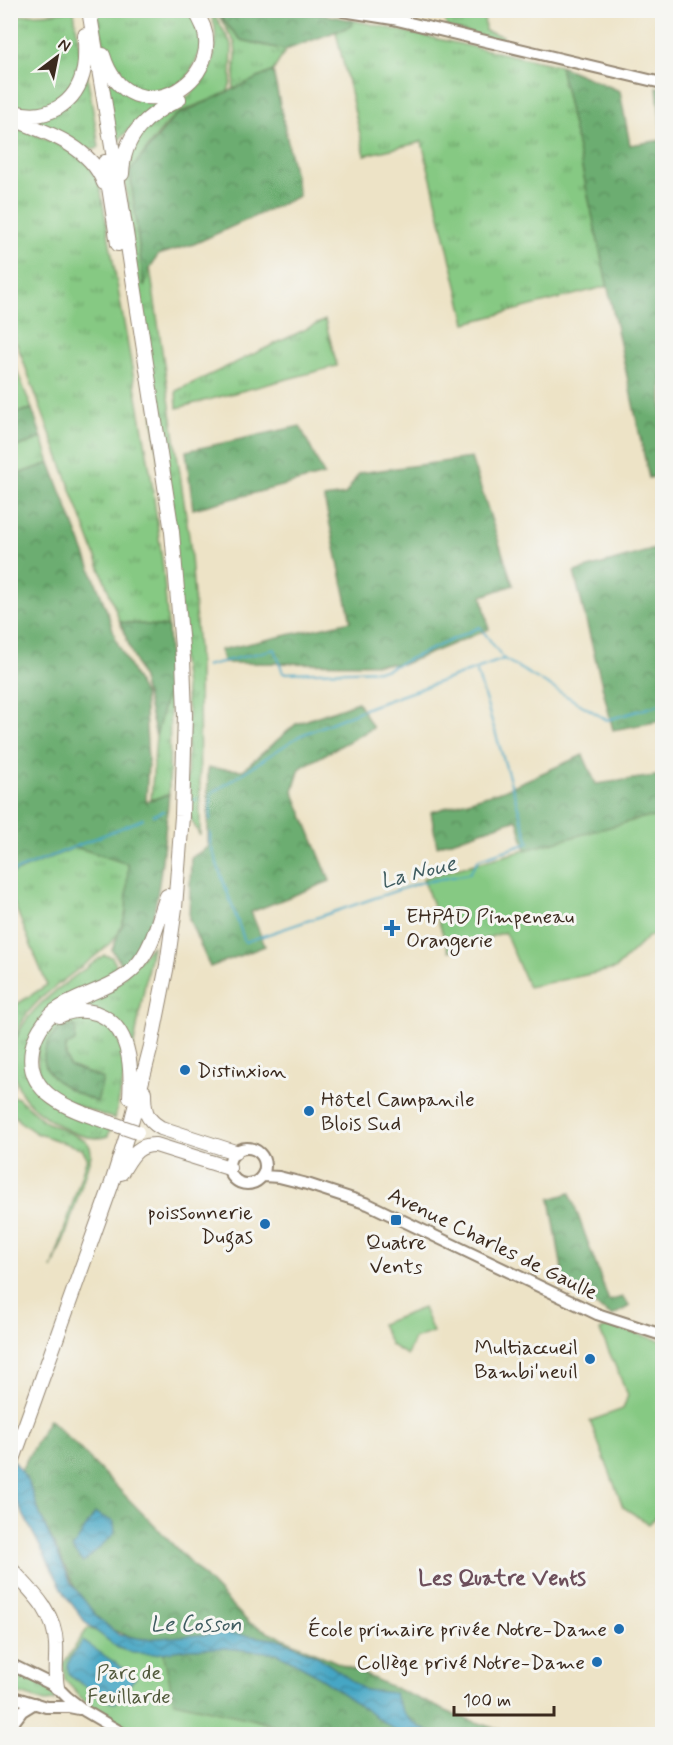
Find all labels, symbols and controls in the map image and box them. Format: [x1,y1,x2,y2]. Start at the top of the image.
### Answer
north arrow [27,27,87,87]
text: N [54,34,74,57]
water label: La Noue [378,850,460,896]
place label: EHPAD Pimpeneau Orangerie [406,903,574,956]
marker: EHPAD Pimpeneau Orangerie [383,919,401,937]
place label: Distinxion [197,1057,287,1085]
marker: Distinxion [178,1063,192,1077]
place label: Hôtel Campanile Blois Sud [321,1086,475,1138]
marker: Hôtel Campanile Blois Sud [302,1104,316,1118]
street label: Avenue Charles de Gaulle [383,1181,602,1307]
place label: poissonnerie Dugas [148,1199,253,1253]
marker: Quatre Vents [389,1213,403,1227]
marker: poissonnerie Dugas [258,1217,272,1231]
place label: Quatre Vents [366,1229,426,1281]
place label: Multiaccueil Bambi'neuil [474,1334,578,1386]
marker: Multiaccueil Bambi'neuil [583,1352,597,1366]
district label: Les Quatre Vents [418,1565,586,1593]
water label: Le Cosson [150,1611,242,1639]
place label: École primaire privée Notre-Dame [308,1616,607,1644]
marker: École primaire privée Notre-Dame [612,1622,626,1636]
place label: Collège privé Notre-Dame [357,1649,585,1677]
marker: Collège privé Notre-Dame [590,1655,604,1669]
park label: Parc de Feuillarde [87,1659,171,1711]
scale bar [454,1679,554,1717]
text: 100 m [463,1689,511,1713]

